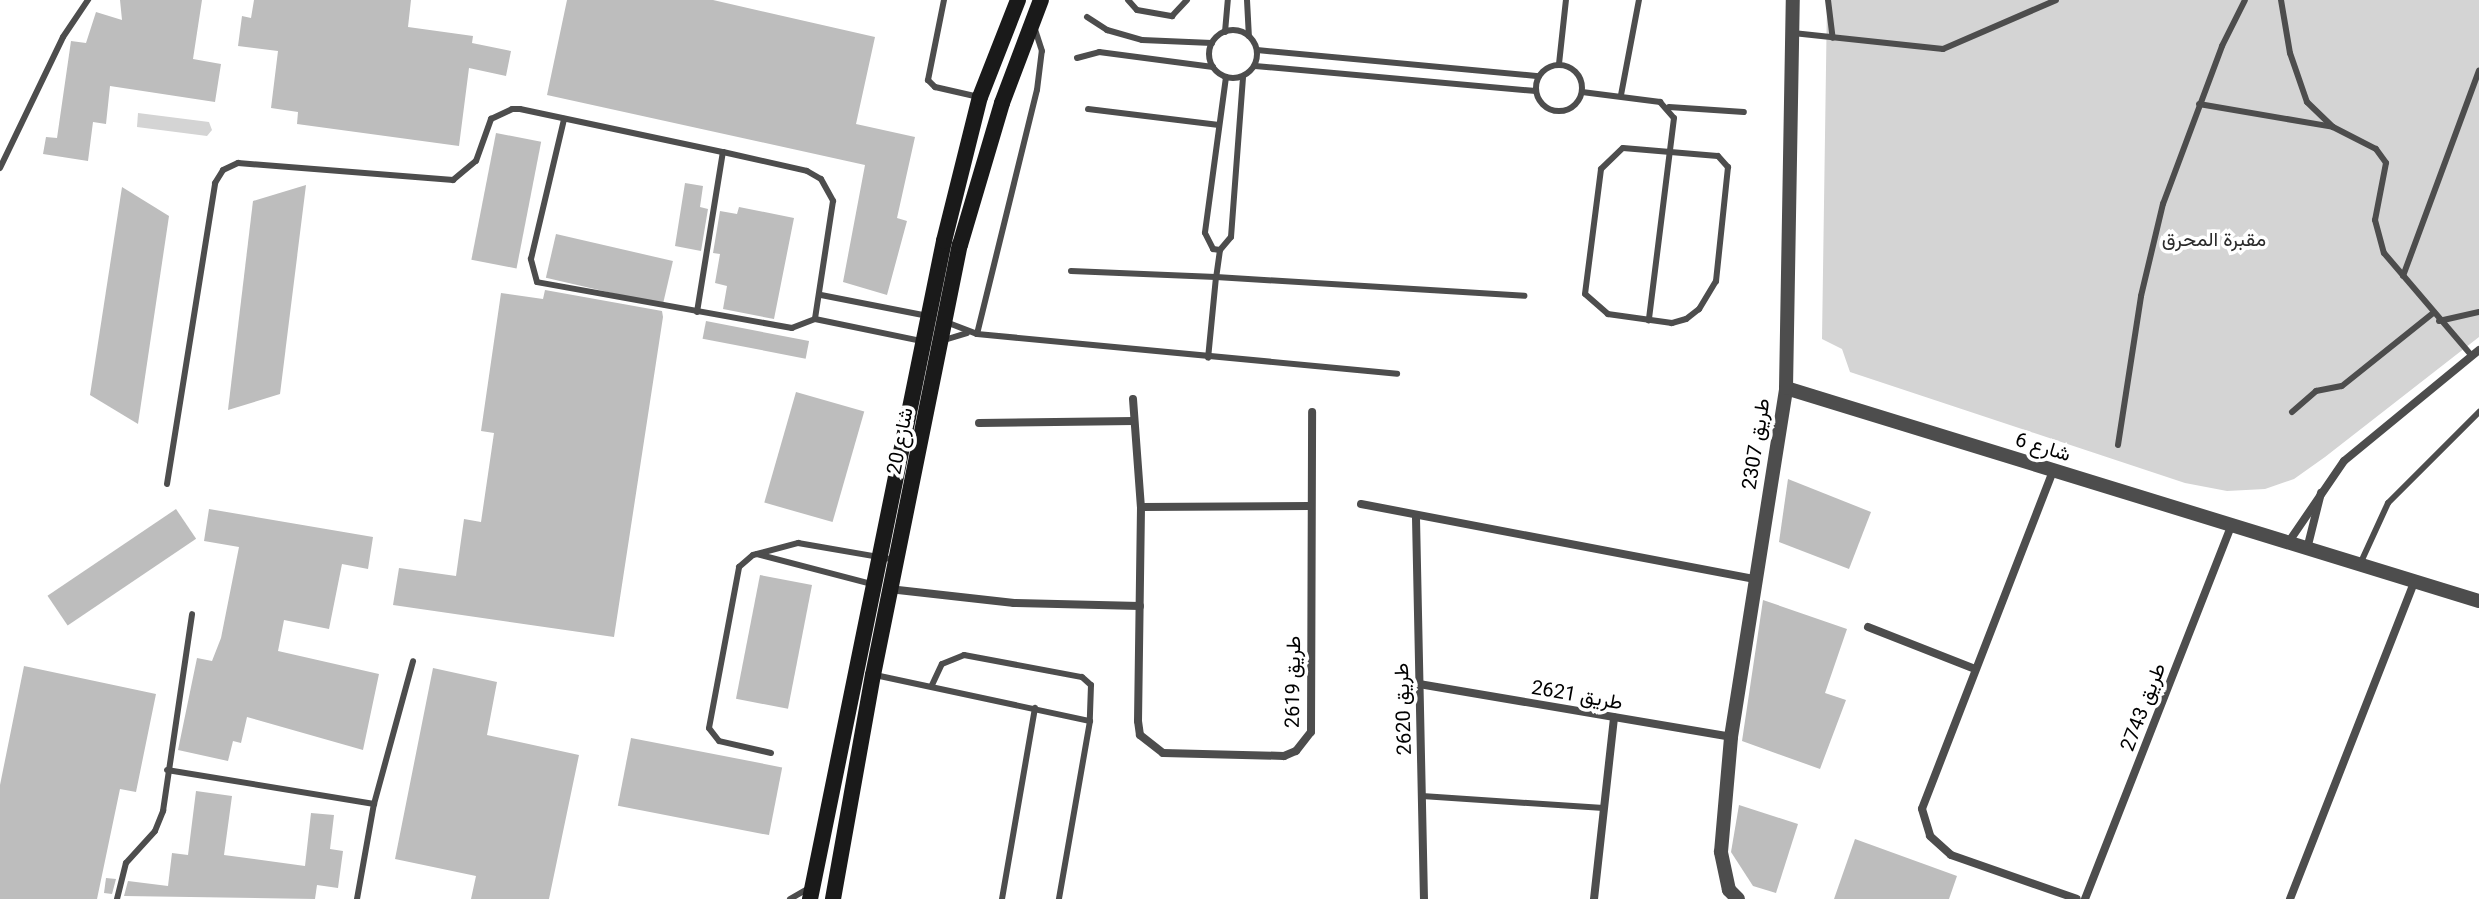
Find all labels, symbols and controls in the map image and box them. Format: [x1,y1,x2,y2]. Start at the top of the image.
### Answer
park label: مقبرة المحرق [2162,227,2266,251]
street label: طريق 2307 [1737,397,1775,491]
street label: شارع 20 [882,405,918,477]
street label: شارع 6 [2013,427,2073,467]
street label: طريق 2619 [1280,636,1306,728]
street label: طريق 2743 [2115,660,2171,754]
street label: طريق 2620 [1389,662,1417,756]
street label: طريق 2621 [1529,675,1625,715]

